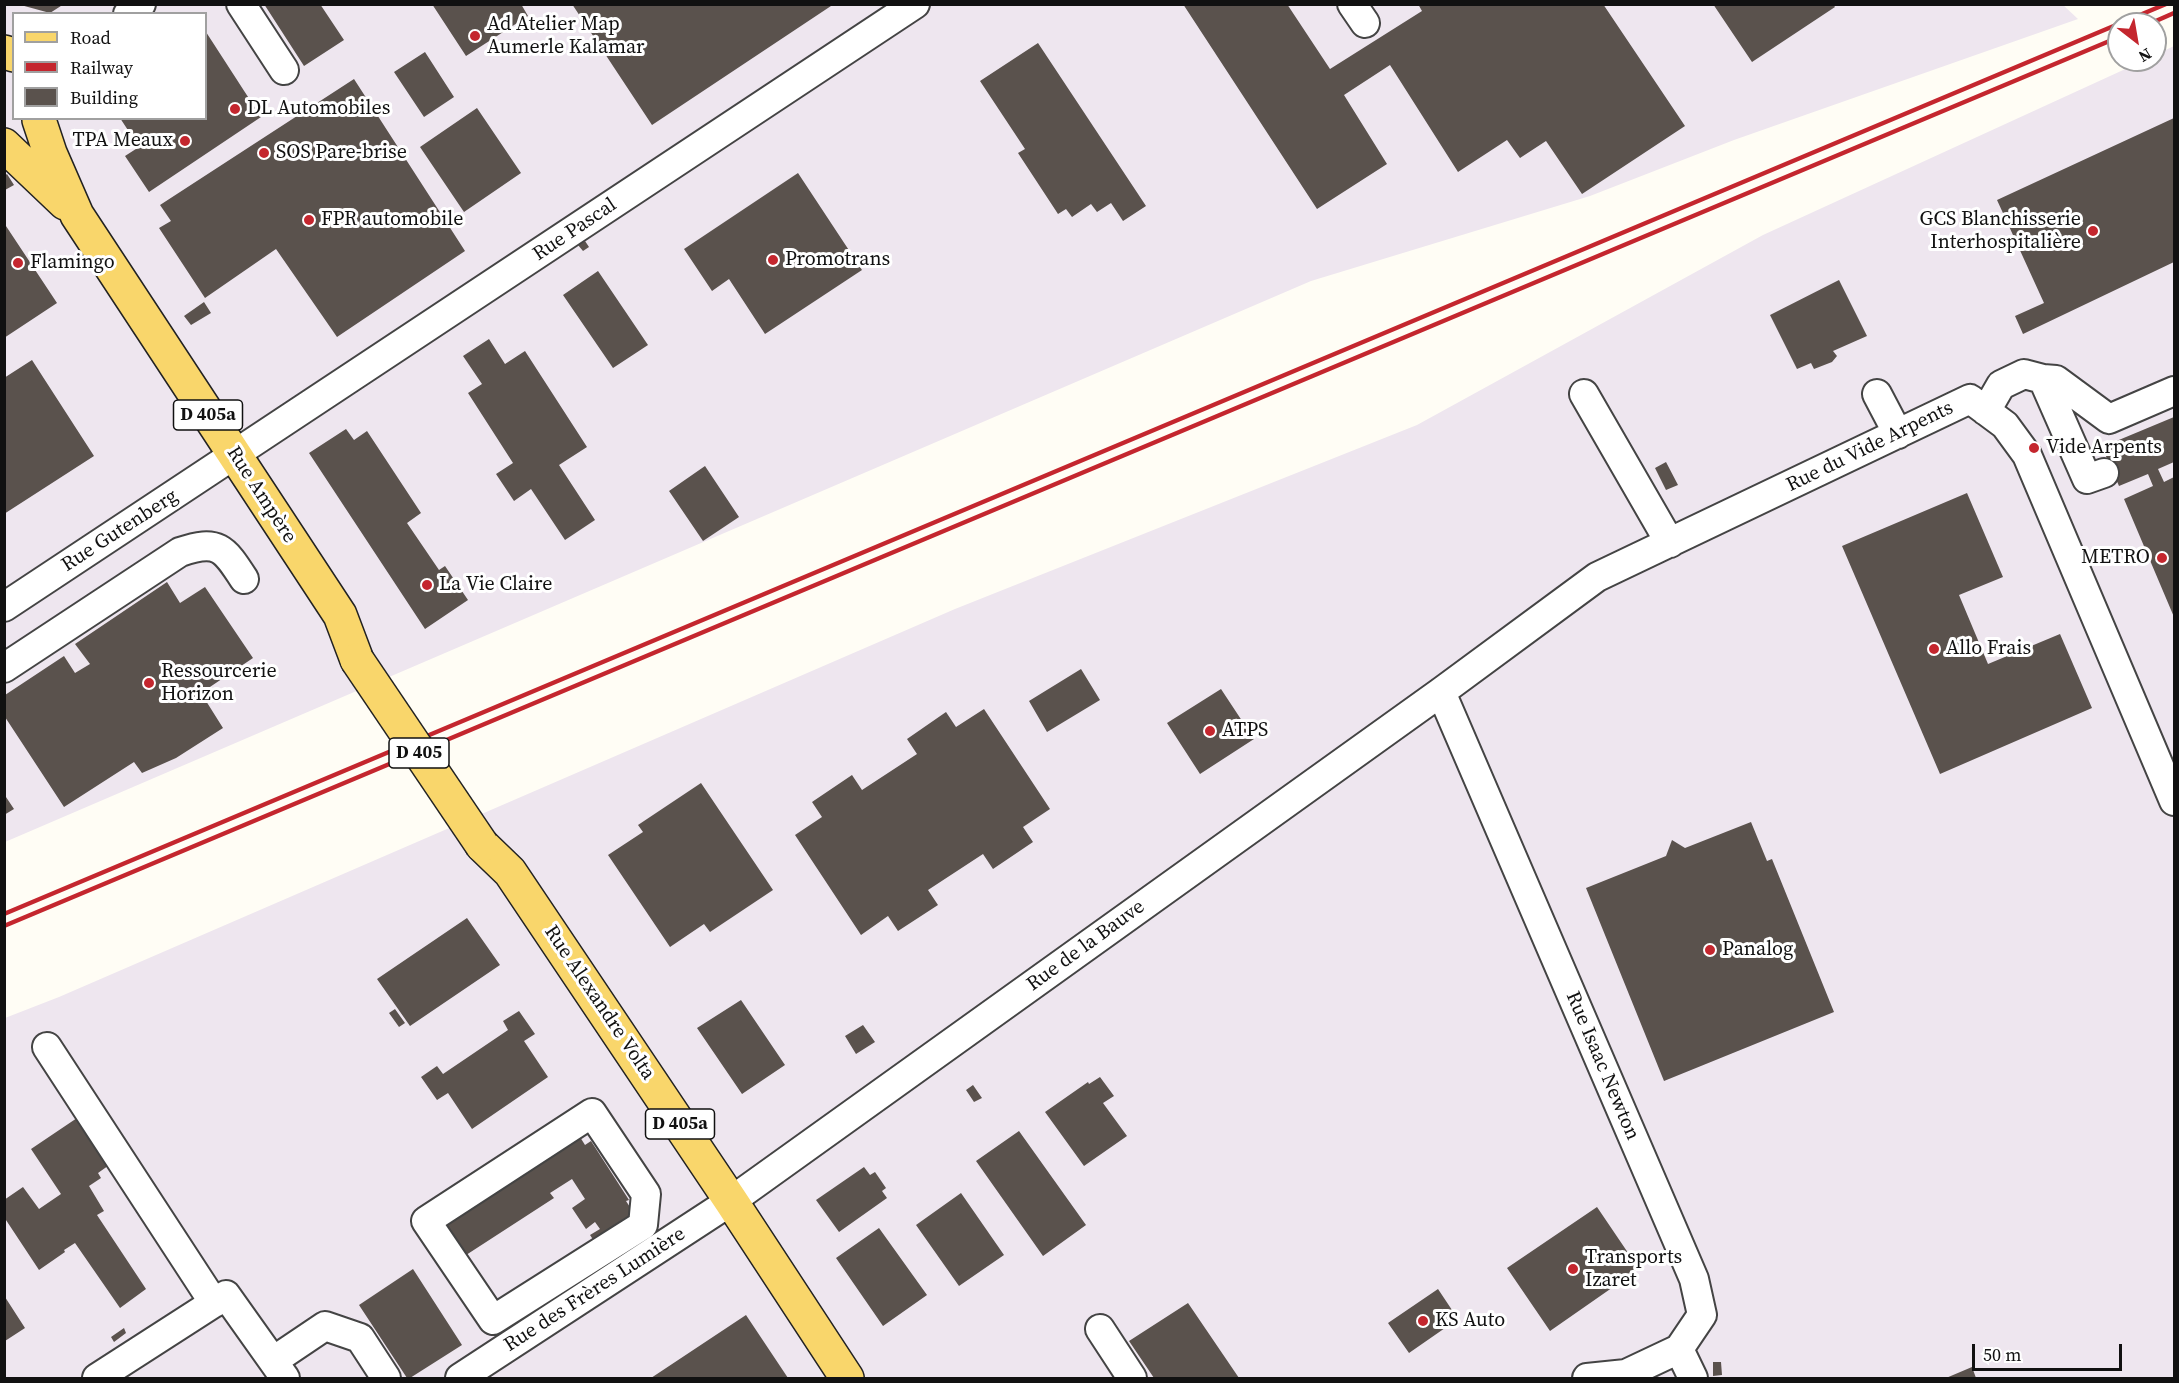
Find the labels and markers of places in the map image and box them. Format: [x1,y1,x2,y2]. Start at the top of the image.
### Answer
place label: Ad Atelier Map Aumerle Kalamar [487,13,645,60]
marker: Ad Atelier Map Aumerle Kalamar [468,29,482,43]
place label: DL Automobiles [247,97,390,121]
marker: DL Automobiles [228,102,242,116]
place label: TPA Meaux [72,129,173,153]
marker: TPA Meaux [178,134,192,148]
place label: SOS Pare-brise [276,141,407,165]
marker: SOS Pare-brise [257,146,271,160]
place label: FPR automobile [321,208,463,232]
place label: GCS Blanchisserie Interhospitalière [1920,208,2081,255]
marker: FPR automobile [302,213,316,227]
marker: GCS Blanchisserie Interhospitalière [2086,224,2100,238]
place label: Promotrans [785,248,890,272]
place label: Flamingo [30,251,115,275]
marker: Promotrans [766,253,780,267]
marker: Flamingo [11,256,25,270]
place label: Vide Arpents [2046,436,2162,460]
marker: Vide Arpents [2027,441,2041,455]
place label: METRO [2081,546,2150,570]
marker: METRO [2155,551,2169,565]
place label: La Vie Claire [439,573,552,597]
marker: La Vie Claire [420,578,434,592]
place label: Allo Frais [1946,637,2031,661]
marker: Allo Frais [1927,642,1941,656]
place label: Ressourcerie Horizon [161,660,277,707]
marker: Ressourcerie Horizon [142,676,156,690]
place label: ATPS [1222,719,1268,743]
marker: ATPS [1203,724,1217,738]
place label: Panalog [1722,938,1793,962]
marker: Panalog [1703,943,1717,957]
place label: Transports Izaret [1585,1246,1682,1293]
marker: Transports Izaret [1566,1262,1580,1276]
place label: KS Auto [1435,1309,1505,1333]
marker: KS Auto [1416,1314,1430,1328]

